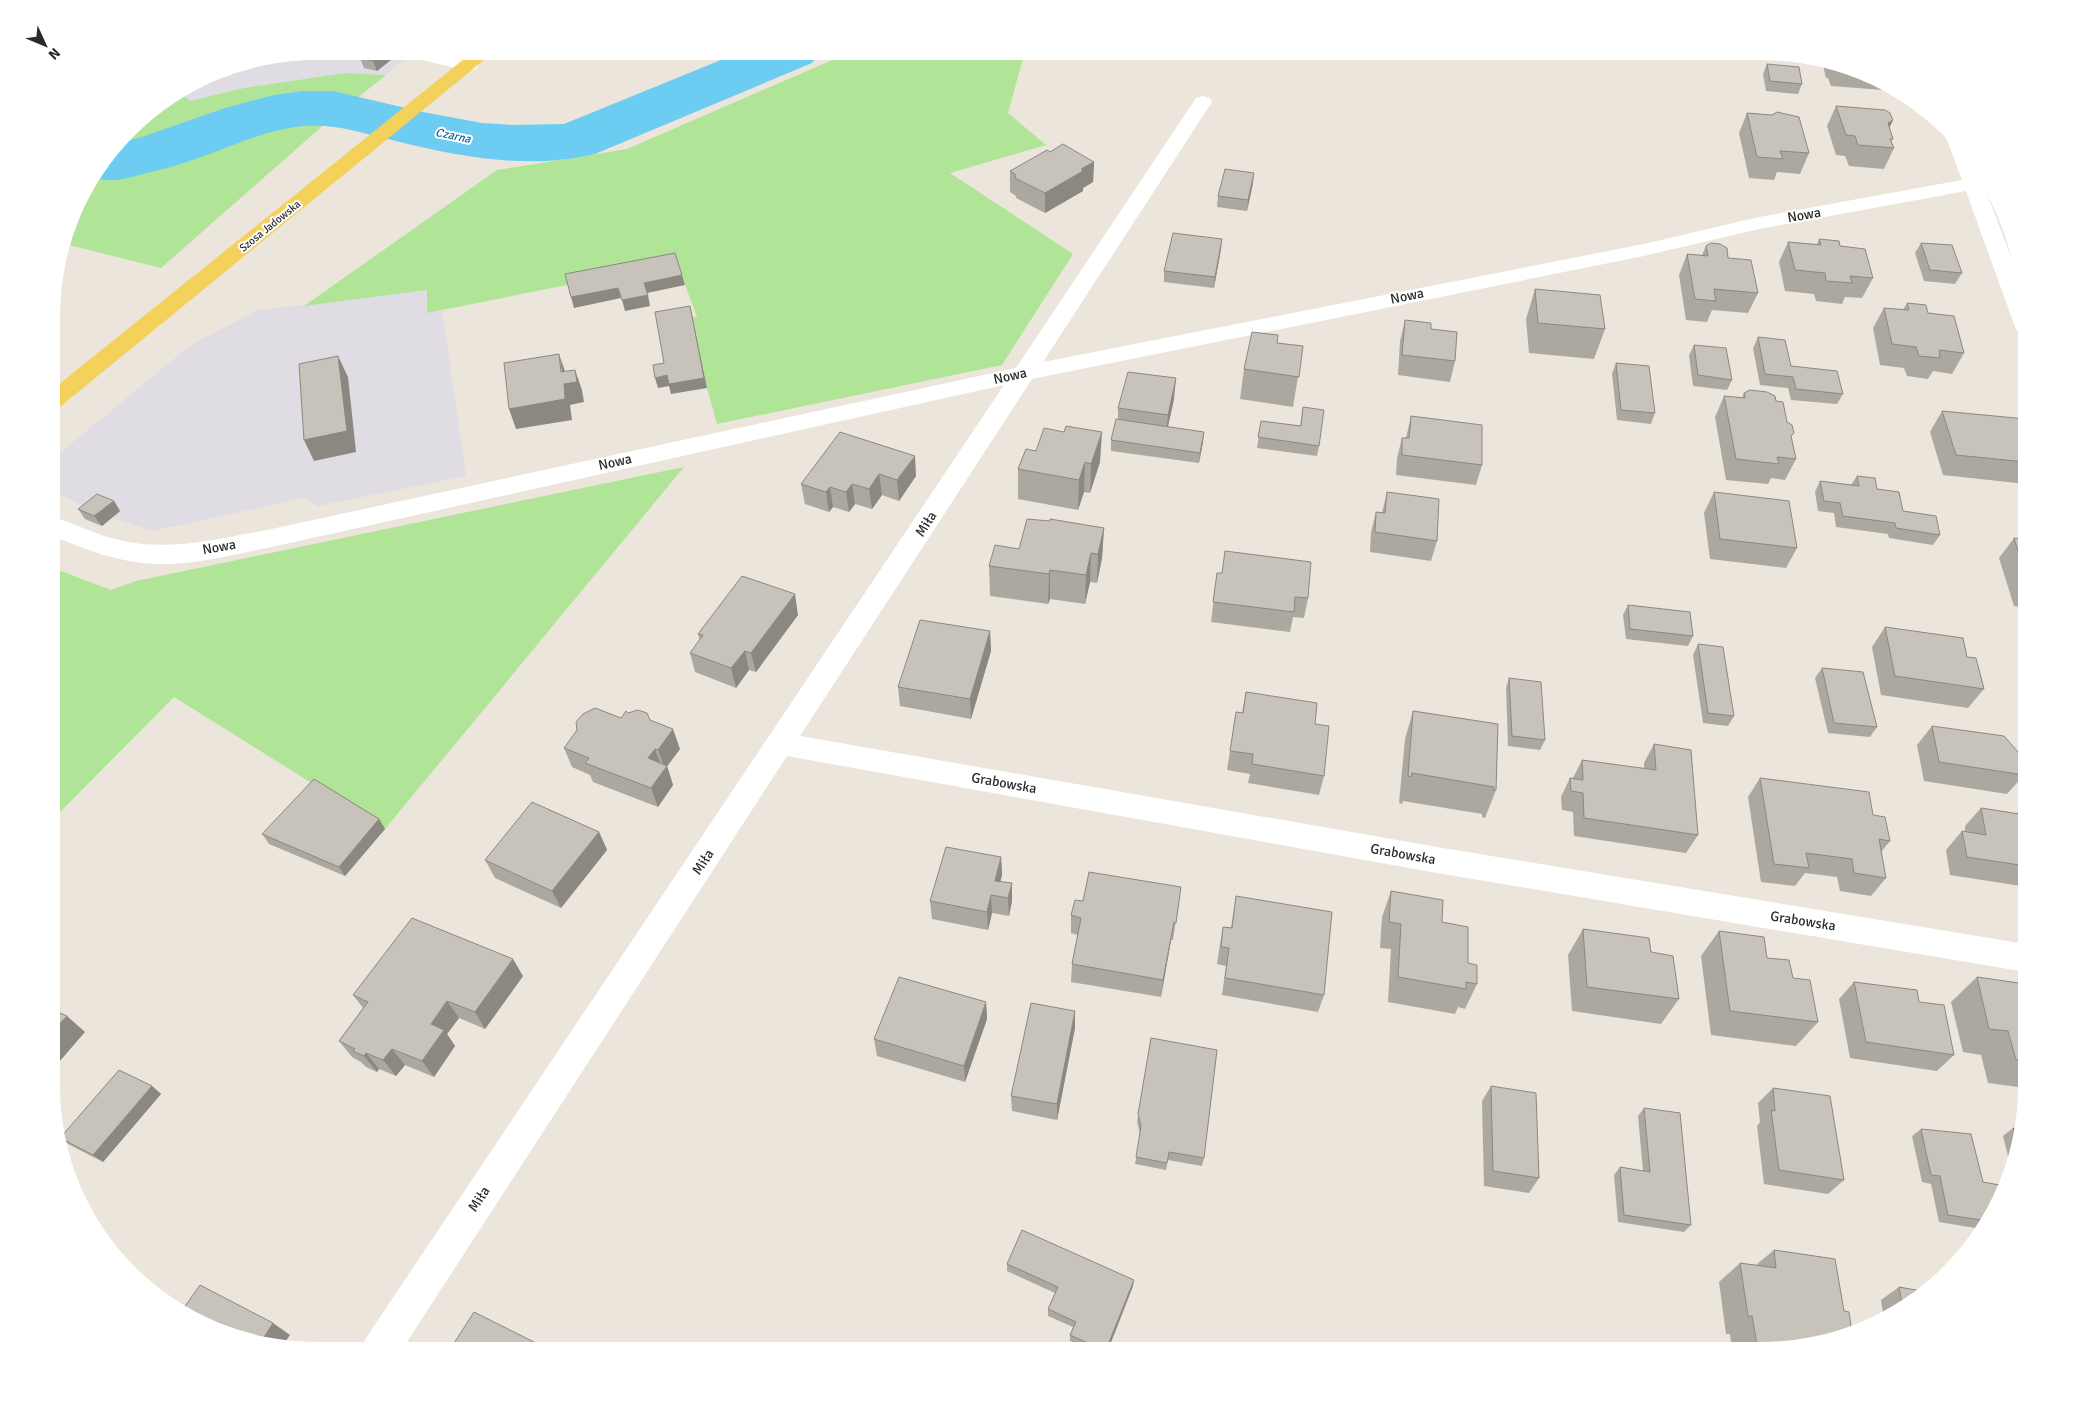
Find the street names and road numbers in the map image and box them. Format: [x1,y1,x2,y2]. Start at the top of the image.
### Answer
street label: Szosa Jadowska [237,197,303,255]
street label: Nowa [1786,204,1822,226]
street label: Nowa [1389,284,1425,308]
street label: Nowa [992,364,1028,388]
street label: Nowa [597,450,633,474]
street label: Miła [912,508,940,540]
street label: Nowa [201,536,237,558]
street label: Grabowska [970,769,1038,797]
street label: Grabowska [1369,840,1437,868]
street label: Miła [688,846,718,878]
street label: Grabowska [1769,907,1837,935]
street label: Miła [464,1183,494,1215]

